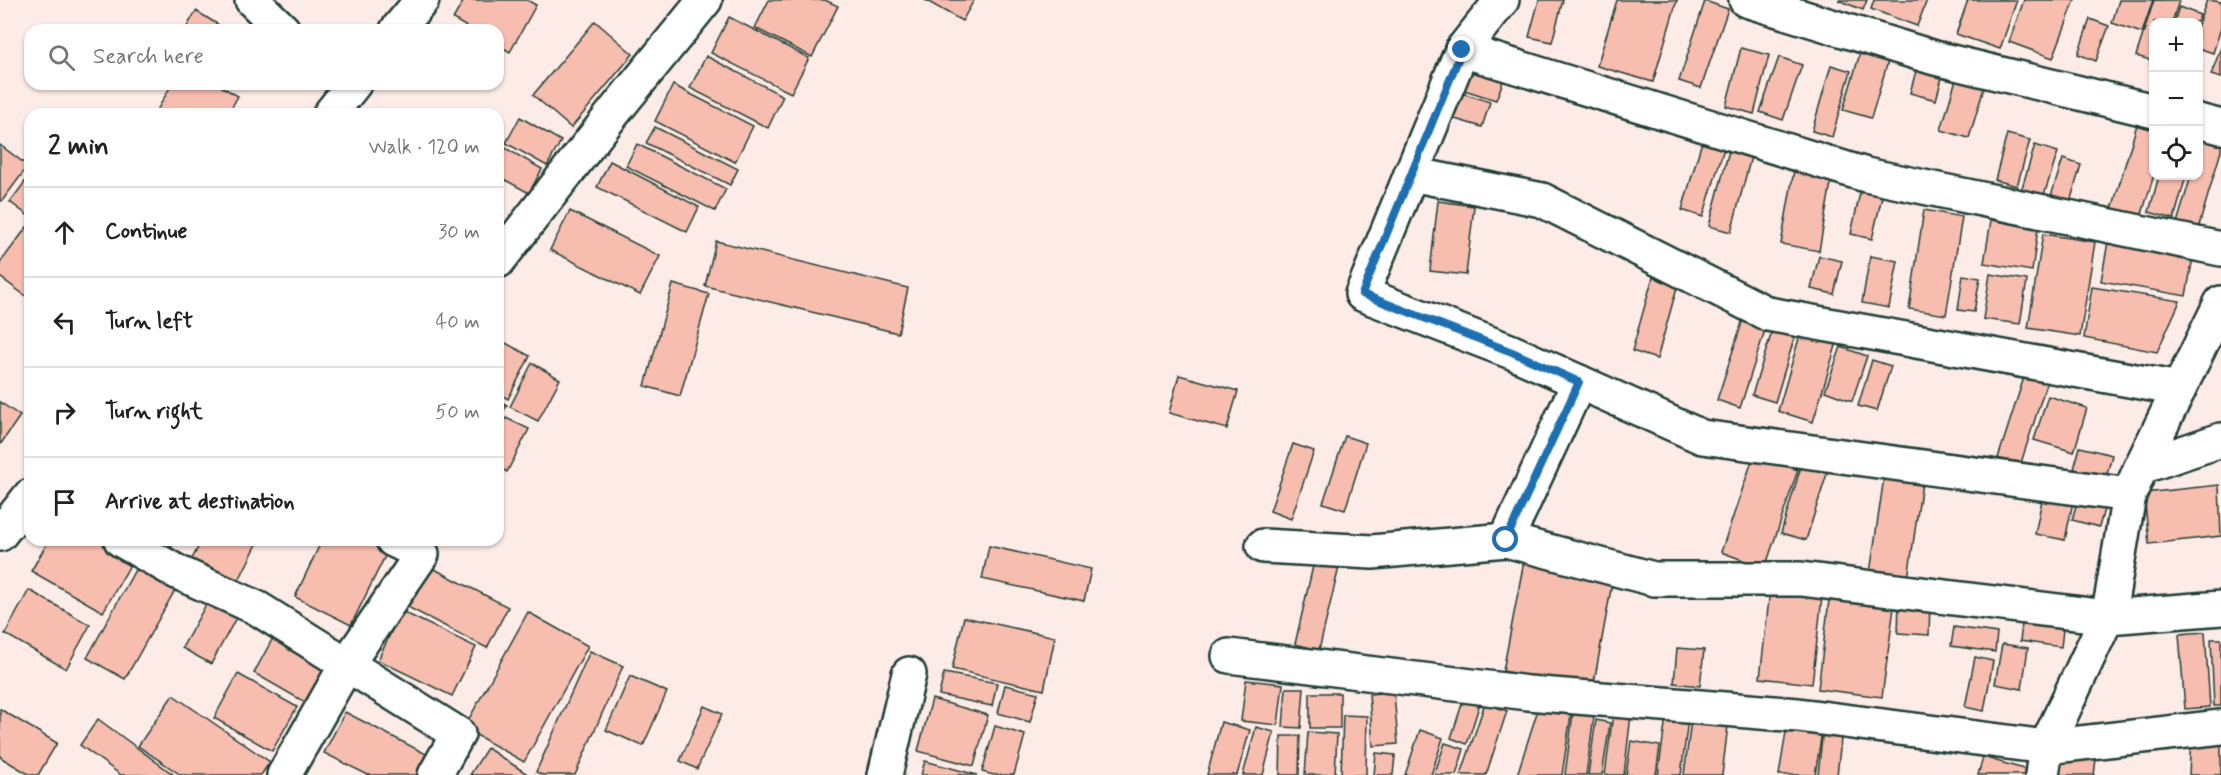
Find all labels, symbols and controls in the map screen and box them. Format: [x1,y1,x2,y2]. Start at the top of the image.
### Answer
map controls [2149,18,2203,180]
button: + [2149,18,2203,72]
search box [24,24,504,90]
route end [1448,36,1474,62]
icon: search [45,41,78,74]
text: Search here [93,43,204,71]
button: − [2149,72,2203,126]
button: locate [2149,126,2203,180]
text: 2 min [48,130,109,164]
text: Walk · 120 m [369,134,480,161]
icon: ahead [48,216,81,249]
text: Continue [105,218,187,246]
text: 30 m [438,219,480,246]
icon: left [48,306,81,339]
text: Turn left [105,308,193,336]
text: 40 m [436,309,480,336]
icon: right [48,396,81,429]
text: Turn right [105,398,203,426]
text: 50 m [435,399,480,426]
icon: arrive [48,486,81,519]
text: Arrive at destination [105,488,295,516]
route start [1492,526,1518,552]

